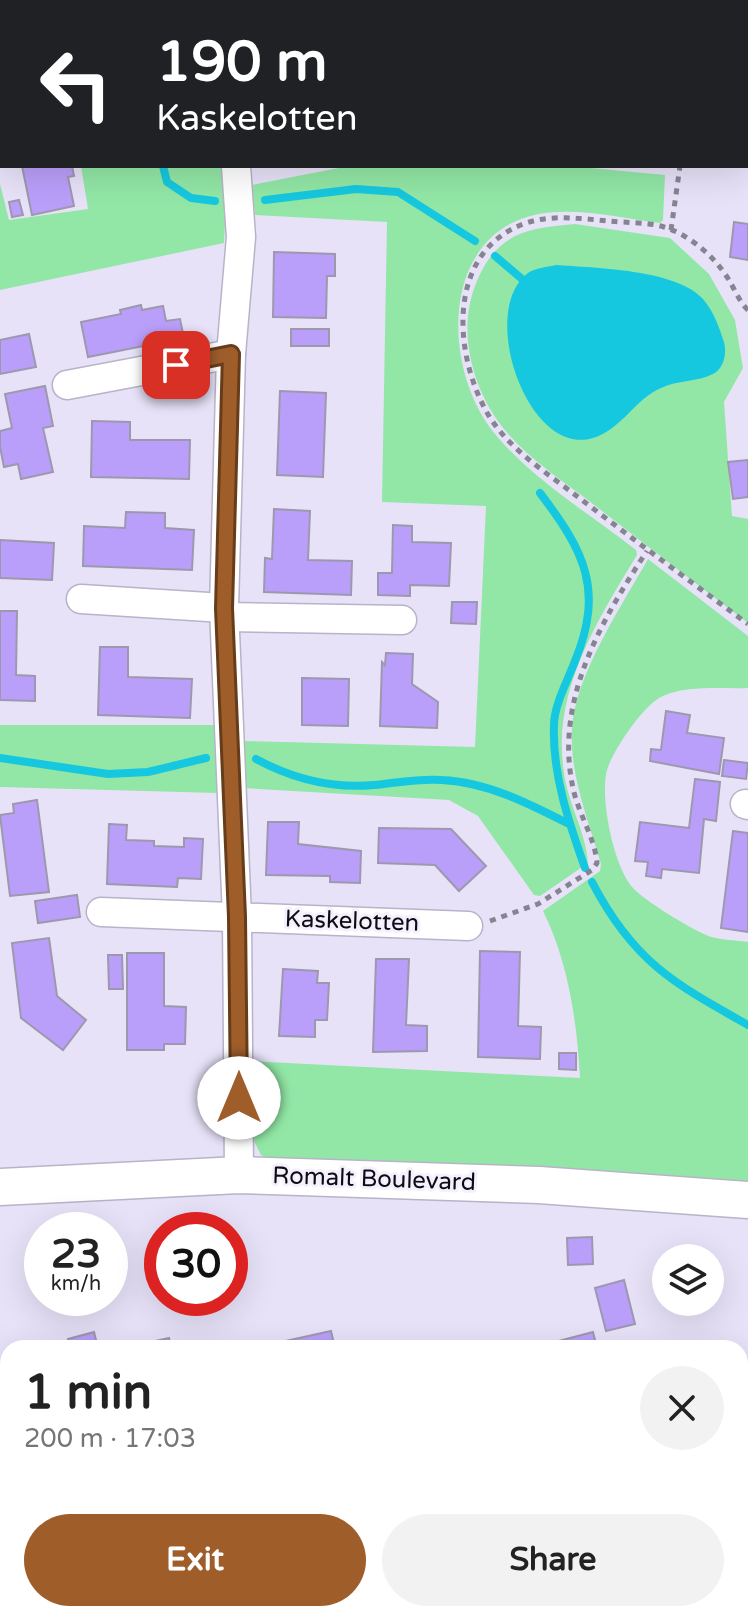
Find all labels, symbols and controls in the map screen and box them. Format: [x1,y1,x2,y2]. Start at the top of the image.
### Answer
text: 190 m [156,29,327,96]
icon: left [24,32,128,136]
text: Kaskelotten [156,97,358,140]
pin [142,331,210,399]
icon: arrive [154,343,198,387]
street label: Kaskelotten [284,904,420,938]
position arrow [197,1056,281,1140]
street label: Romalt Boulevard [272,1161,476,1197]
speed limit sign: 30 [144,1212,248,1316]
text: 23 [51,1230,101,1278]
map controls [652,1244,724,1316]
button: layers [652,1244,724,1316]
text: km/h [51,1272,101,1296]
text: 1 min [24,1364,152,1422]
button: close [640,1366,724,1450]
text: 200 m · 17:03 [24,1423,196,1454]
button: Exit [24,1514,366,1606]
button: Share [382,1514,724,1606]

